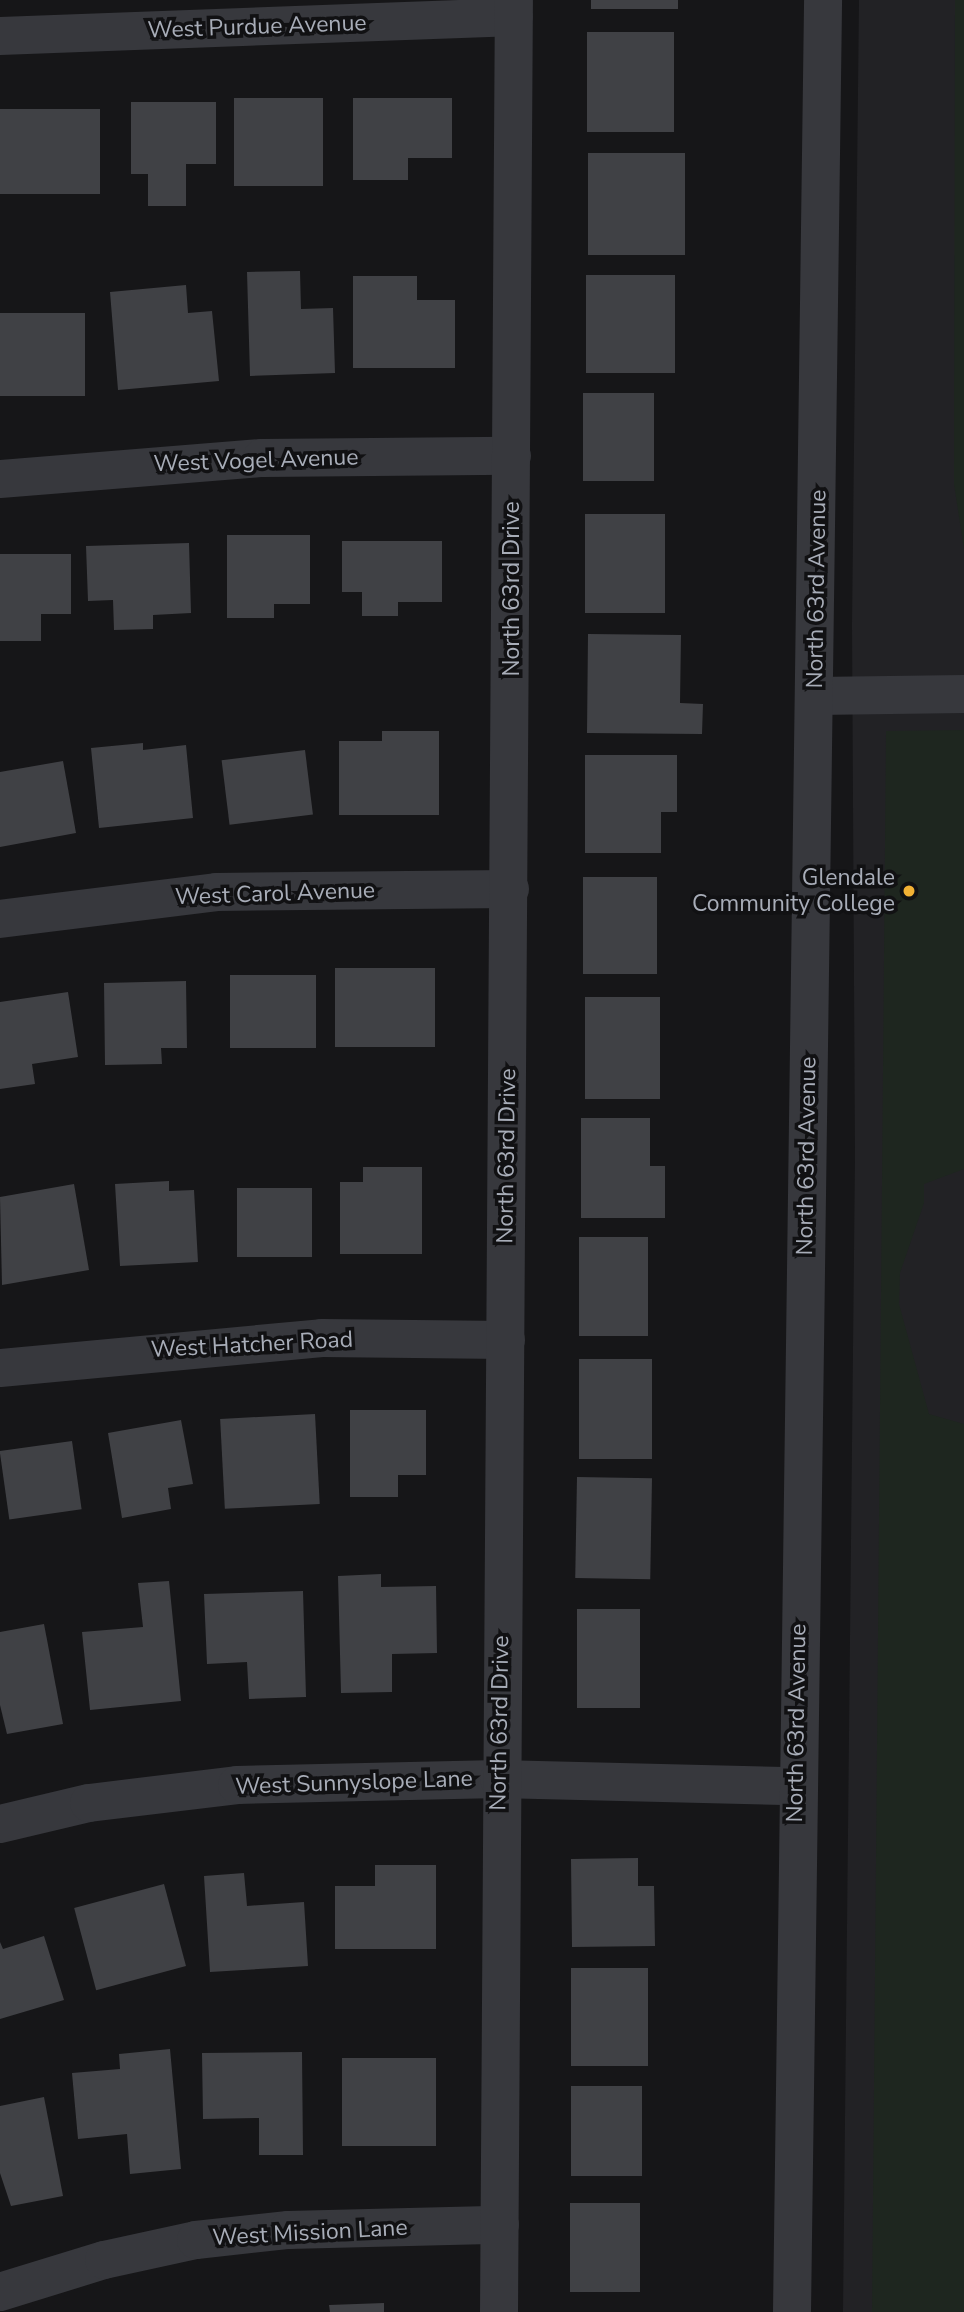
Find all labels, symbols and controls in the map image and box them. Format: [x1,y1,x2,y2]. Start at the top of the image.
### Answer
street label: West Purdue Avenue [147,9,367,45]
street label: West Vogel Avenue [153,444,359,478]
street label: North 63rd Avenue [801,489,833,689]
street label: North 63rd Drive [498,501,526,677]
place label: Glendale Community College [692,864,895,918]
street label: West Carol Avenue [174,877,376,911]
marker: Glendale Community College [901,883,917,899]
street label: North 63rd Avenue [791,1056,823,1256]
street label: North 63rd Drive [492,1068,522,1244]
street label: West Hatcher Road [150,1326,354,1364]
street label: North 63rd Avenue [781,1623,813,1823]
street label: North 63rd Drive [485,1635,515,1811]
street label: West Sunnyslope Lane [235,1765,473,1801]
street label: West Mission Lane [212,2214,408,2252]

